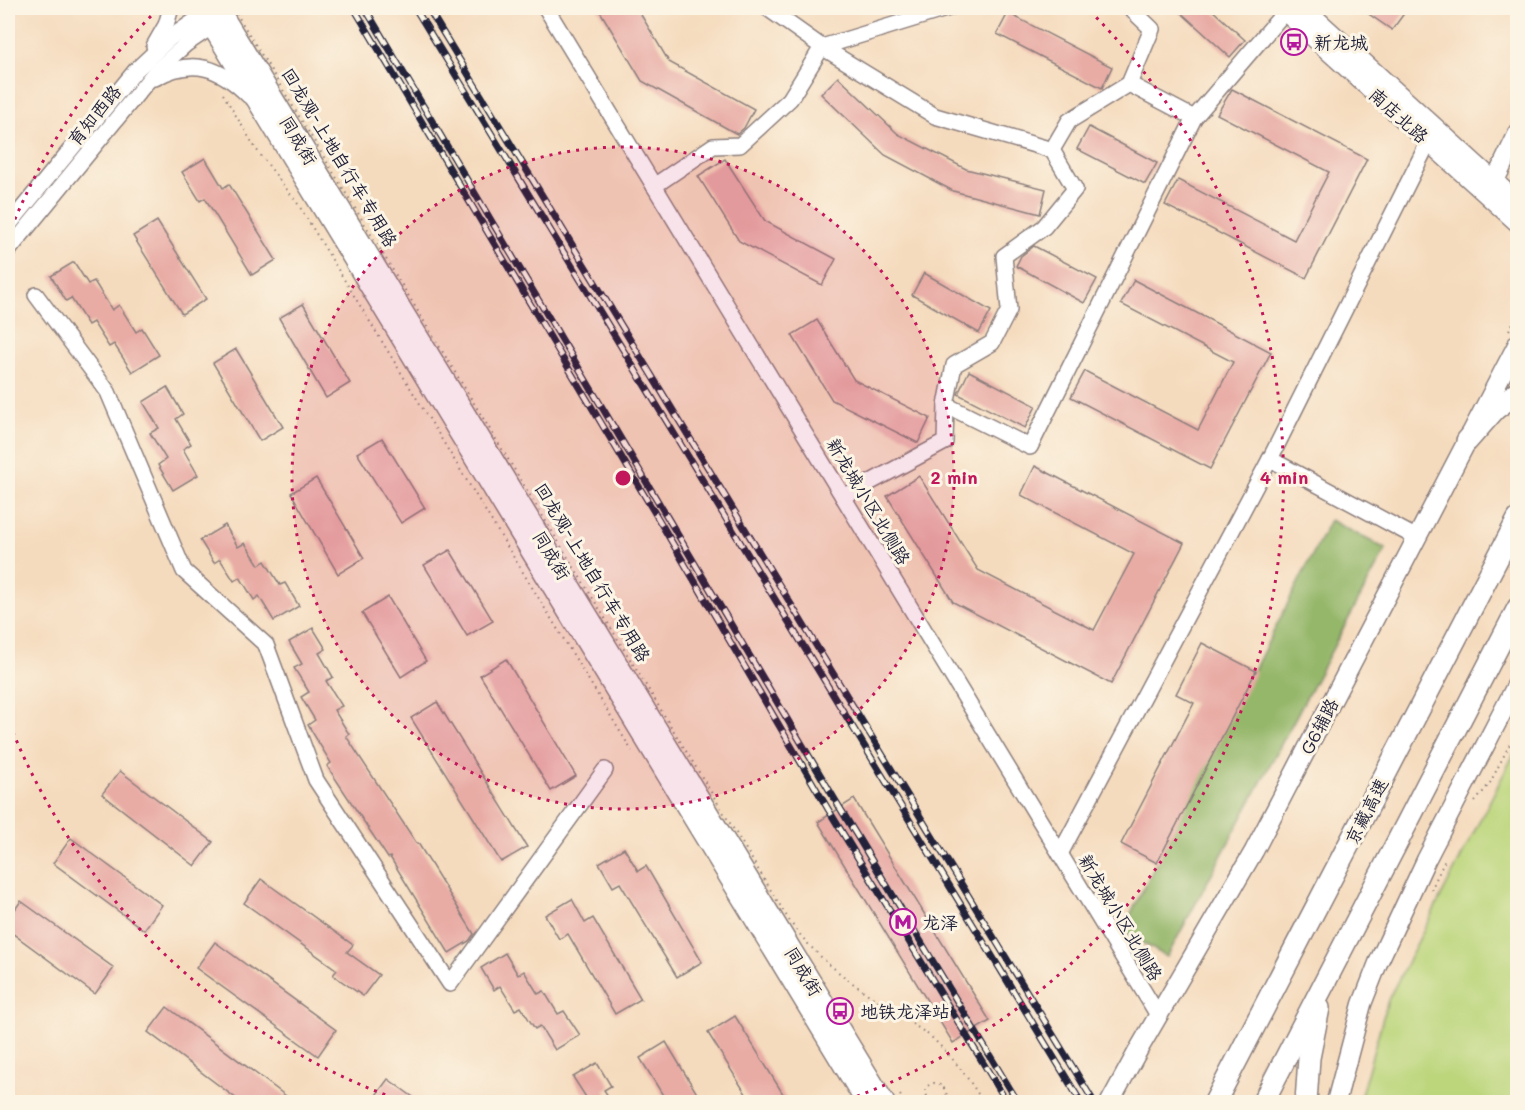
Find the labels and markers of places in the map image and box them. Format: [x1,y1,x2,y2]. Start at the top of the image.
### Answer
bus stop icon: 新龙城 [1279,27,1309,57]
place label: 新龙城 [1314,30,1368,54]
centre of rings [613,468,633,488]
metro station icon: 龙泽 [888,907,918,937]
place label: 龙泽 [922,910,958,934]
bus stop icon: 地铁龙泽站 [825,996,855,1026]
place label: 地铁龙泽站 [860,999,950,1023]

